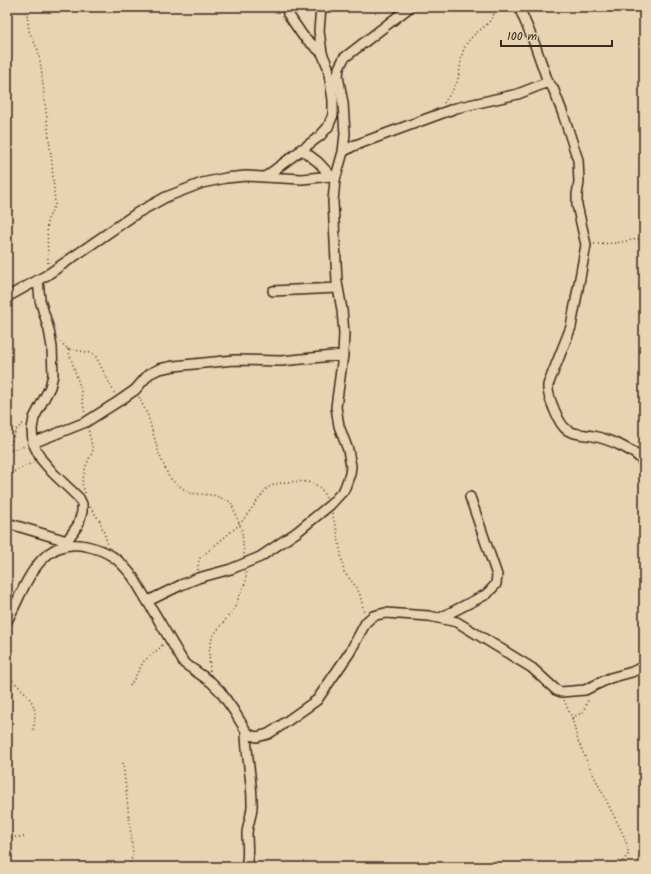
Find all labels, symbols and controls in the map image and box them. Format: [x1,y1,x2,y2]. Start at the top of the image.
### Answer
scale bar [501,22,612,48]
text: 100 m [507,27,538,46]

